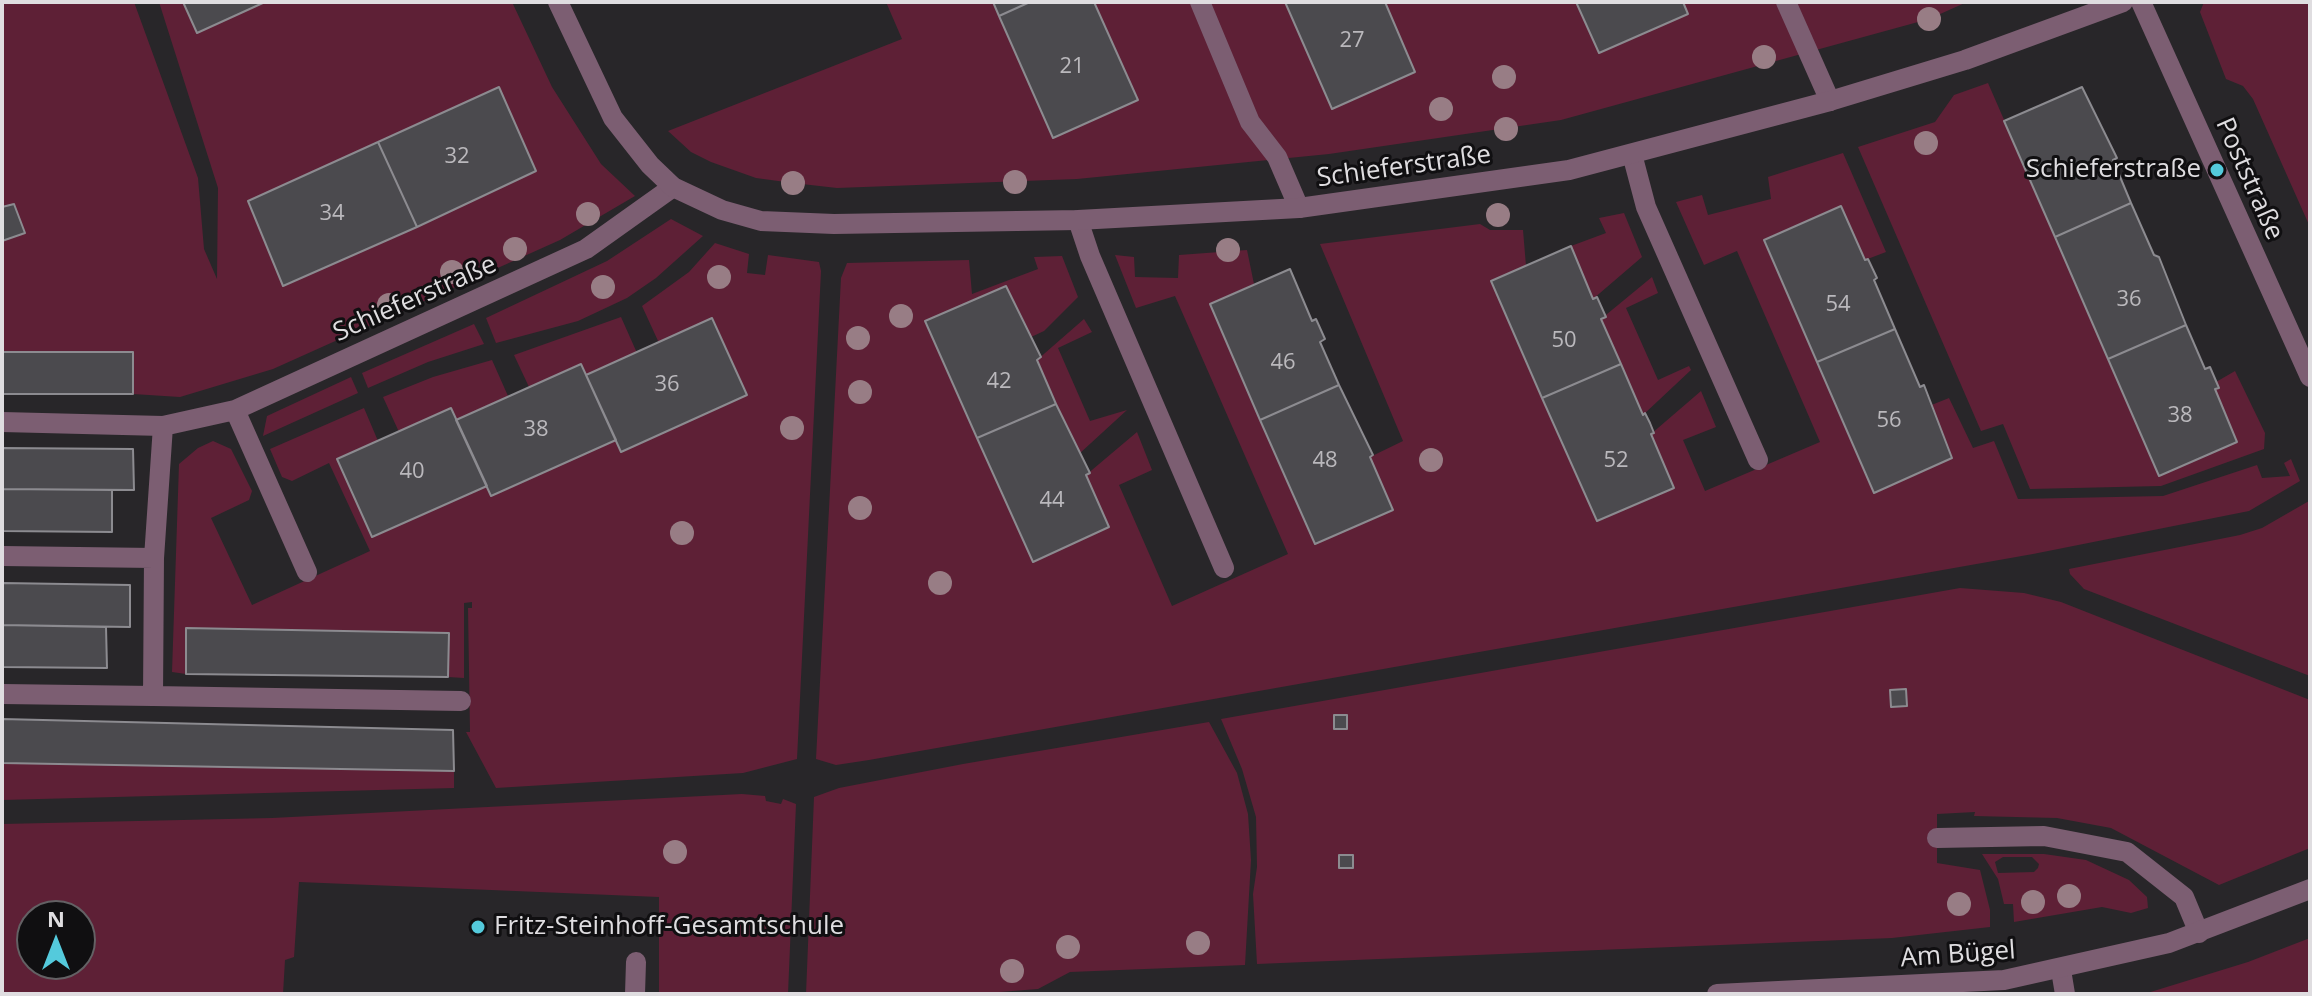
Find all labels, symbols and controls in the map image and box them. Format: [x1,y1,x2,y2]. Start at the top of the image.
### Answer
house number: 27 [1339,28,1365,54]
house number: 21 [1059,54,1085,80]
street label: Poststraße [2208,113,2290,245]
street label: Schieferstraße [1315,139,1493,195]
house number: 32 [444,144,470,170]
place label: Schieferstraße [2026,154,2201,186]
marker: Schieferstraße [2208,161,2226,179]
house number: 34 [319,201,345,227]
street label: Schieferstraße [329,249,501,349]
house number: 36 [2116,287,2142,313]
house number: 54 [1825,292,1851,318]
house number: 50 [1551,328,1577,354]
house number: 46 [1270,350,1296,376]
house number: 42 [986,369,1012,395]
house number: 36 [654,372,680,398]
house number: 38 [2167,403,2193,429]
house number: 56 [1876,408,1902,434]
house number: 38 [523,417,549,443]
house number: 48 [1312,448,1338,474]
house number: 52 [1603,448,1629,474]
house number: 40 [399,459,425,485]
house number: 44 [1039,488,1065,514]
north arrow [16,900,96,980]
text: N [47,903,65,933]
place label: Fritz-Steinhoff-Gesamtschule [494,911,844,943]
marker: Fritz-Steinhoff-Gesamtschule [469,918,487,936]
street label: Am Bügel [1899,935,2017,975]

